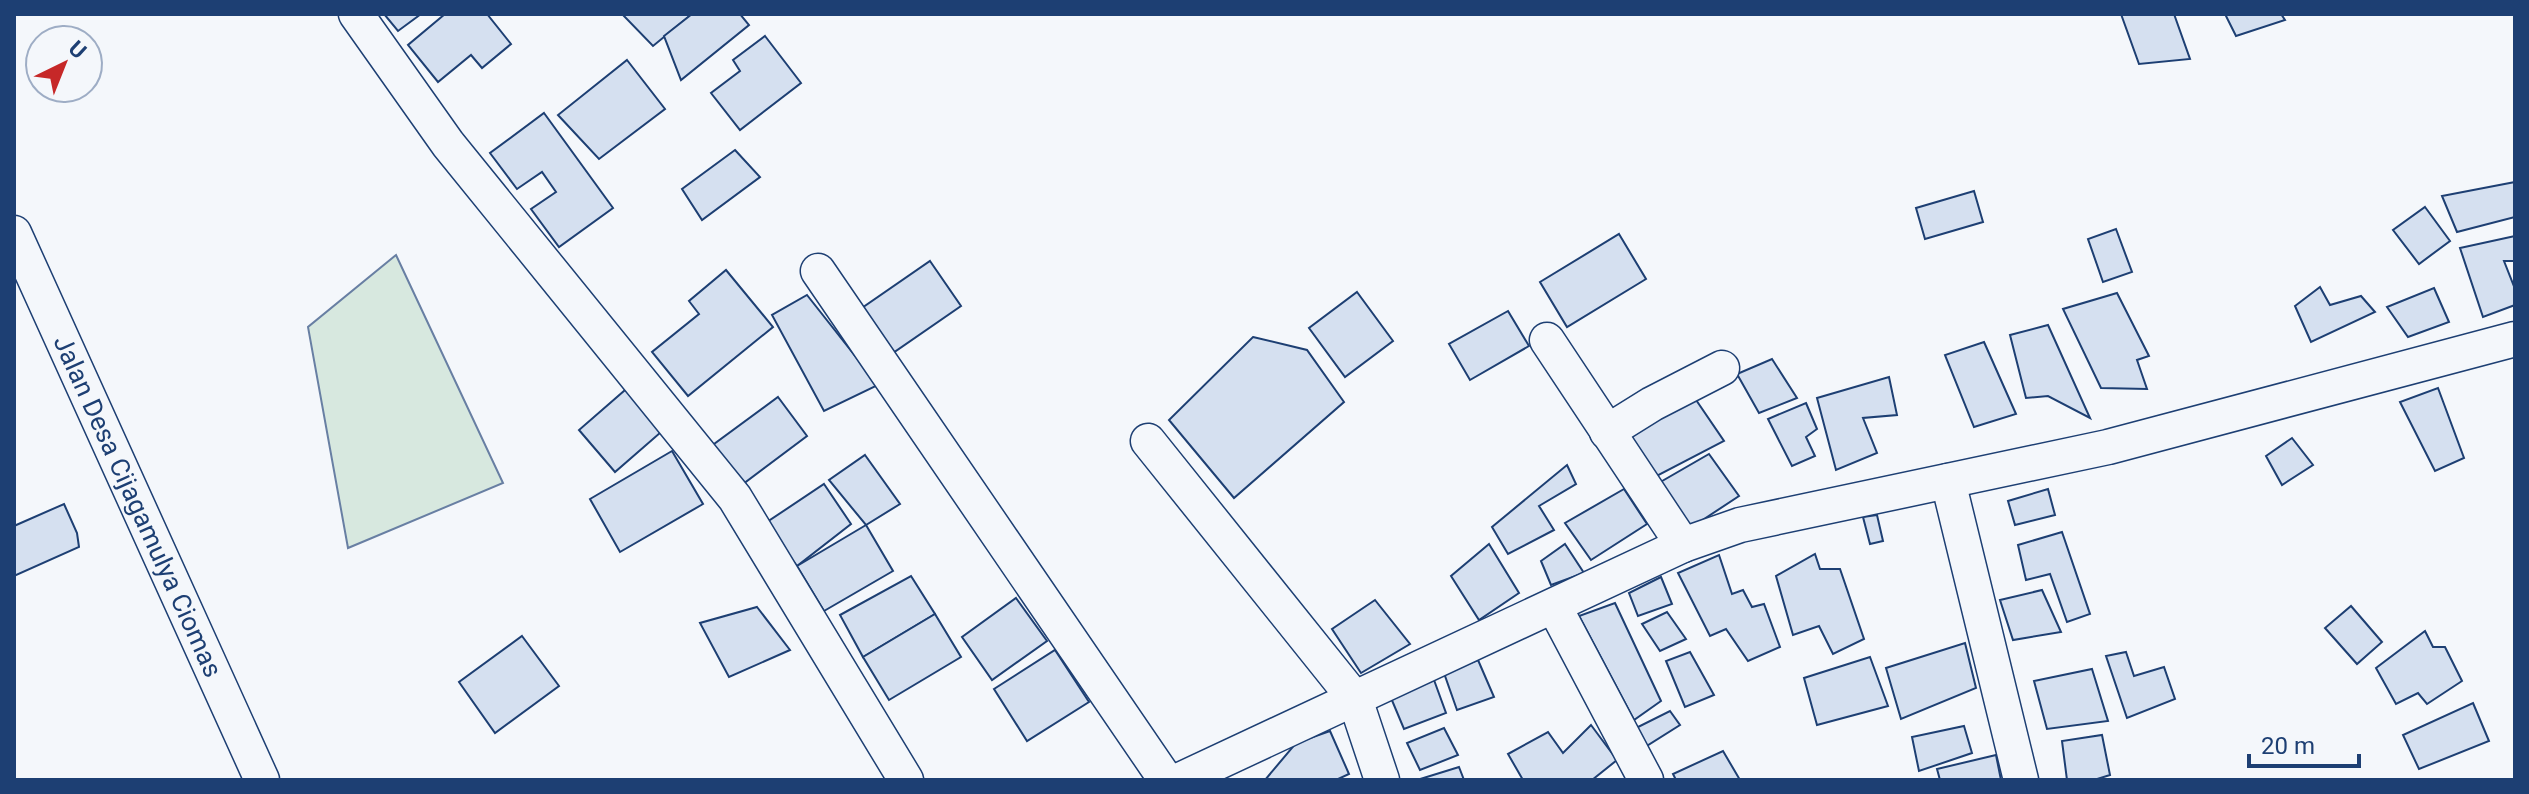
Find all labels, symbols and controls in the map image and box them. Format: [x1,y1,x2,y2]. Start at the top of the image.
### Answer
north arrow [24,24,104,104]
text: U [63,36,91,64]
street label: Jalan Desa Cijagamulya Ciomas [47,331,228,682]
scale bar [2249,718,2359,768]
text: 20 m [2261,732,2315,760]

